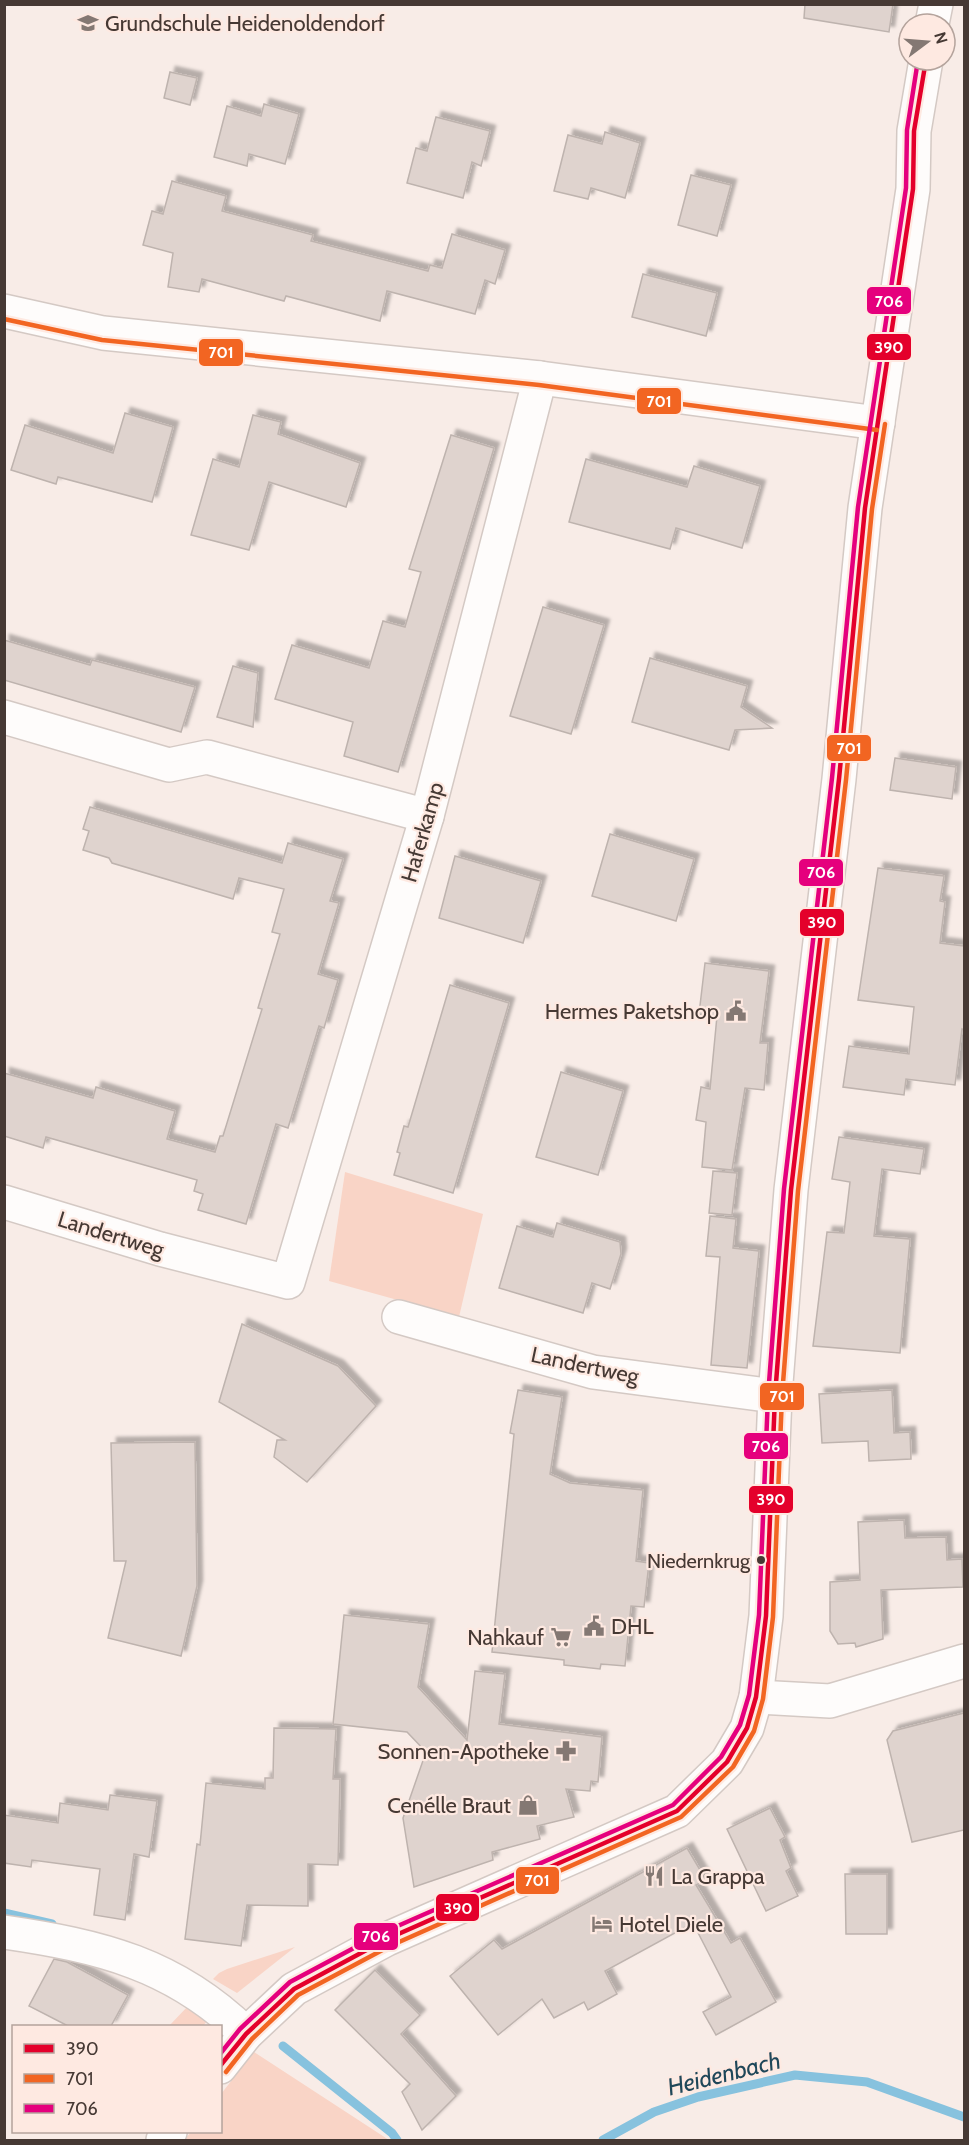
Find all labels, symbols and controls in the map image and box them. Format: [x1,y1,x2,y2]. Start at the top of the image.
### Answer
place label: Grundschule Heidenoldendorf [105,10,385,37]
school or university icon: Grundschule Heidenoldendorf [76,11,100,35]
north arrow [897,12,957,72]
text: N [930,30,952,46]
line badge: 706 [866,286,912,315]
text: 706 [875,292,903,311]
line badge: 390 [866,333,912,361]
line badge: 701 [198,338,244,367]
text: 390 [875,338,903,357]
text: 701 [208,343,234,362]
line badge: 701 [636,387,682,415]
text: 701 [646,392,672,411]
line badge: 701 [826,734,872,762]
text: 701 [836,739,862,758]
street label: Haferkamp [395,779,450,885]
line badge: 706 [798,858,844,887]
text: 706 [807,863,835,882]
line badge: 390 [799,908,845,937]
text: 390 [808,913,836,932]
place label: Hermes Paketshop [545,998,719,1025]
public building icon: Hermes Paketshop [724,999,748,1023]
street label: Landertweg [54,1206,168,1264]
street label: Landertweg [528,1341,642,1390]
line badge: 701 [759,1382,805,1411]
text: 701 [769,1387,795,1406]
line badge: 706 [743,1432,789,1460]
text: 706 [752,1437,780,1456]
line badge: 390 [748,1485,794,1514]
text: 390 [757,1490,785,1509]
place label: Niedernkrug [647,1549,751,1573]
marker: Niedernkrug [755,1554,767,1566]
place label: DHL [611,1613,654,1640]
public building icon: DHL [582,1614,606,1638]
place label: Nahkauf [467,1624,544,1651]
supermarket icon: Nahkauf [549,1625,573,1649]
place label: Sonnen-Apotheke [378,1738,549,1765]
pharmacy icon: Sonnen-Apotheke [554,1739,578,1763]
place label: Cenélle Braut [387,1792,512,1819]
shop icon: Cenélle Braut [516,1793,540,1817]
place label: La Grappa [671,1863,765,1890]
restaurant icon: La Grappa [642,1864,666,1888]
line badge: 701 [515,1866,560,1895]
text: 701 [524,1871,550,1890]
line badge: 390 [435,1893,480,1922]
text: 390 [444,1899,472,1918]
place label: Hotel Diele [619,1911,723,1938]
hotel icon: Hotel Diele [590,1912,614,1936]
line badge: 706 [353,1922,399,1951]
text: 706 [362,1927,390,1946]
legend [12,2025,222,2133]
text: 390 [66,2038,99,2060]
water label: Heidenbach [664,2045,784,2102]
text: 701 [66,2068,93,2090]
text: 706 [66,2098,98,2120]

